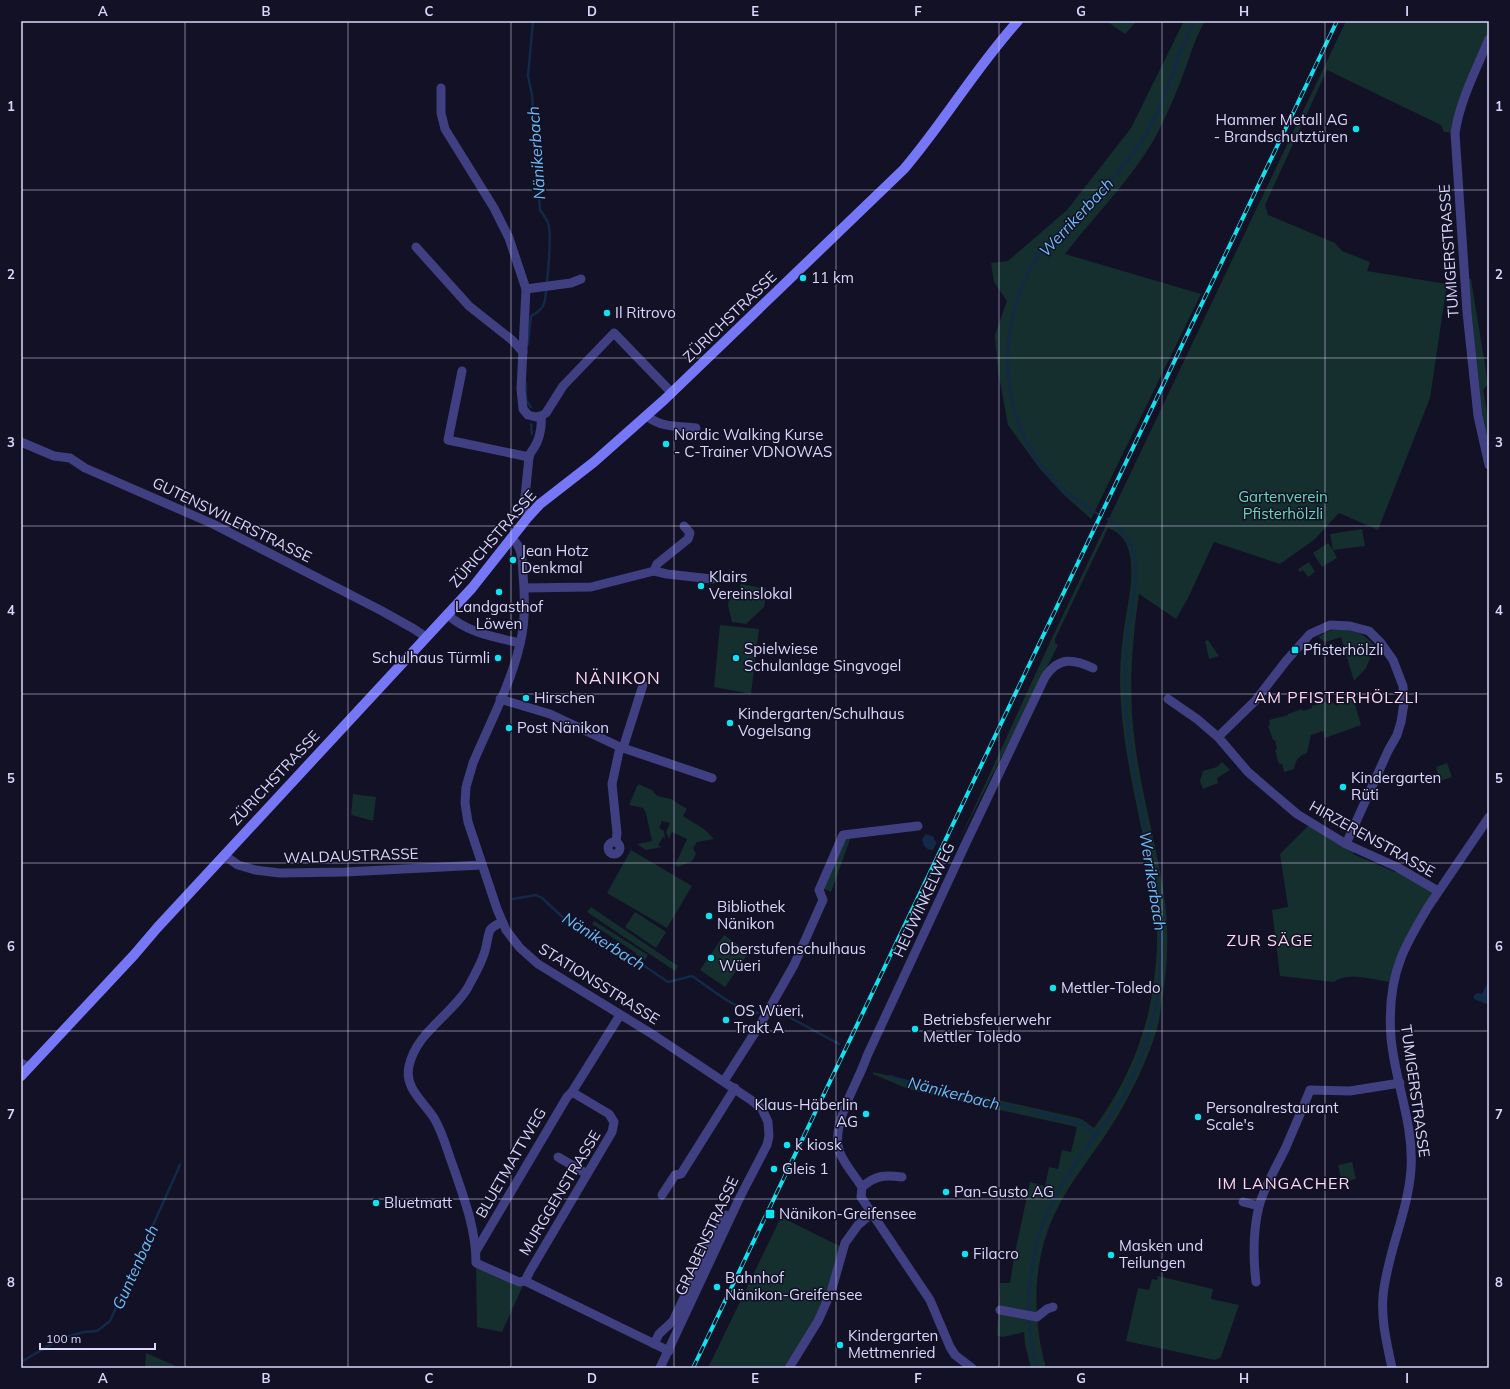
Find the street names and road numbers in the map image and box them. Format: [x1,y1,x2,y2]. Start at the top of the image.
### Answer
street label: TUMIGERSTRASSE [1434,183,1463,318]
street label: ZÜRICHSTRASSE [679,267,781,366]
street label: GUTENSWILERSTRASSE [149,473,315,567]
street label: ZÜRICHSTRASSE [445,486,540,591]
street label: ZÜRICHSTRASSE [226,726,324,829]
street label: HIRZERENSTRASSE [1306,796,1439,881]
street label: HEUWINKELWEG [889,839,958,960]
street label: WALDAUSTRASSE [283,844,419,867]
street label: STATIONSSTRASSE [535,939,663,1029]
street label: TUMIGERSTRASSE [1397,1023,1434,1159]
street label: BLUETMATTWEG [471,1104,550,1221]
street label: MURGGENSTRASSE [515,1126,605,1259]
street label: GRABENSTRASSE [671,1173,743,1298]

